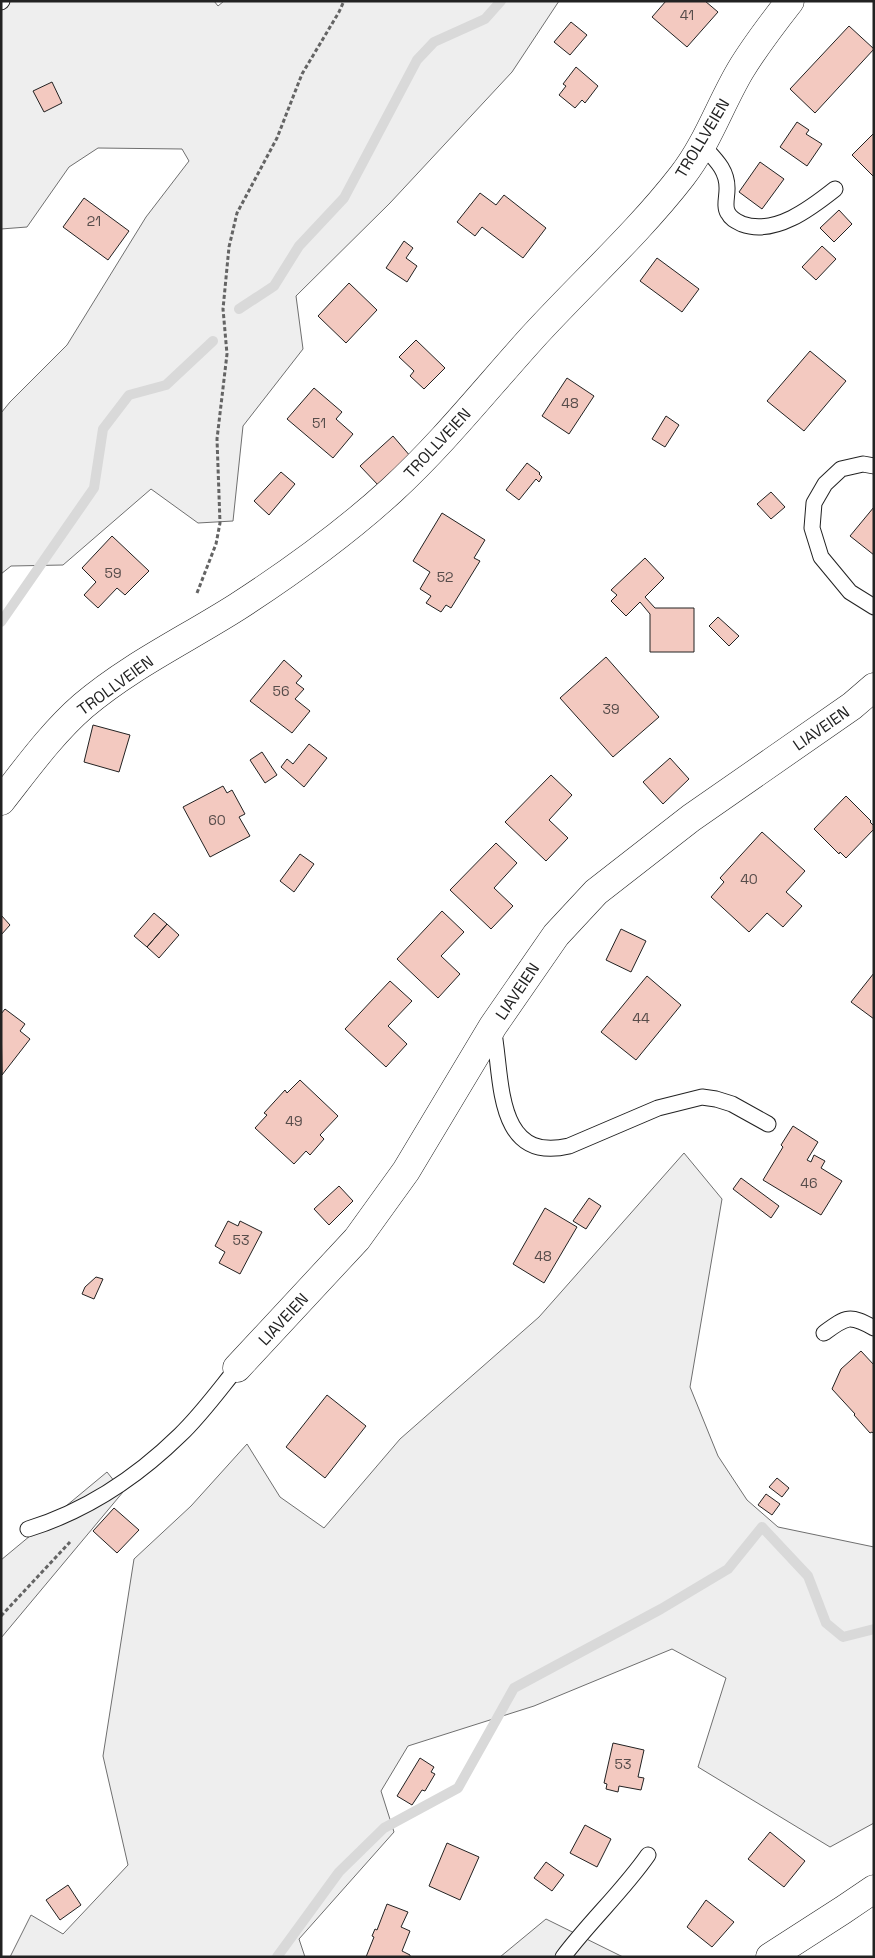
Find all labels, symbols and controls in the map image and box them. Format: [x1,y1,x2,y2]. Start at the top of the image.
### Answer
house number: 41 [680,6,694,24]
street label: TROLLVEIEN [671,95,734,182]
house number: 21 [87,212,101,230]
house number: 48 [561,394,579,412]
street label: TROLLVEIEN [399,404,475,483]
house number: 51 [312,414,326,432]
house number: 59 [105,564,121,582]
house number: 52 [437,568,453,586]
street label: TROLLVEIEN [73,651,157,720]
house number: 56 [273,682,289,700]
house number: 39 [602,700,620,718]
street label: LIAVEIEN [789,701,854,755]
house number: 60 [208,811,226,829]
house number: 40 [740,870,758,888]
street label: LIAVEIEN [491,959,544,1024]
house number: 44 [632,1009,650,1027]
house number: 49 [285,1112,303,1130]
house number: 46 [800,1174,818,1192]
house number: 53 [233,1231,249,1249]
house number: 48 [534,1247,552,1265]
street label: LIAVEIEN [254,1289,313,1350]
house number: 53 [615,1755,631,1773]

